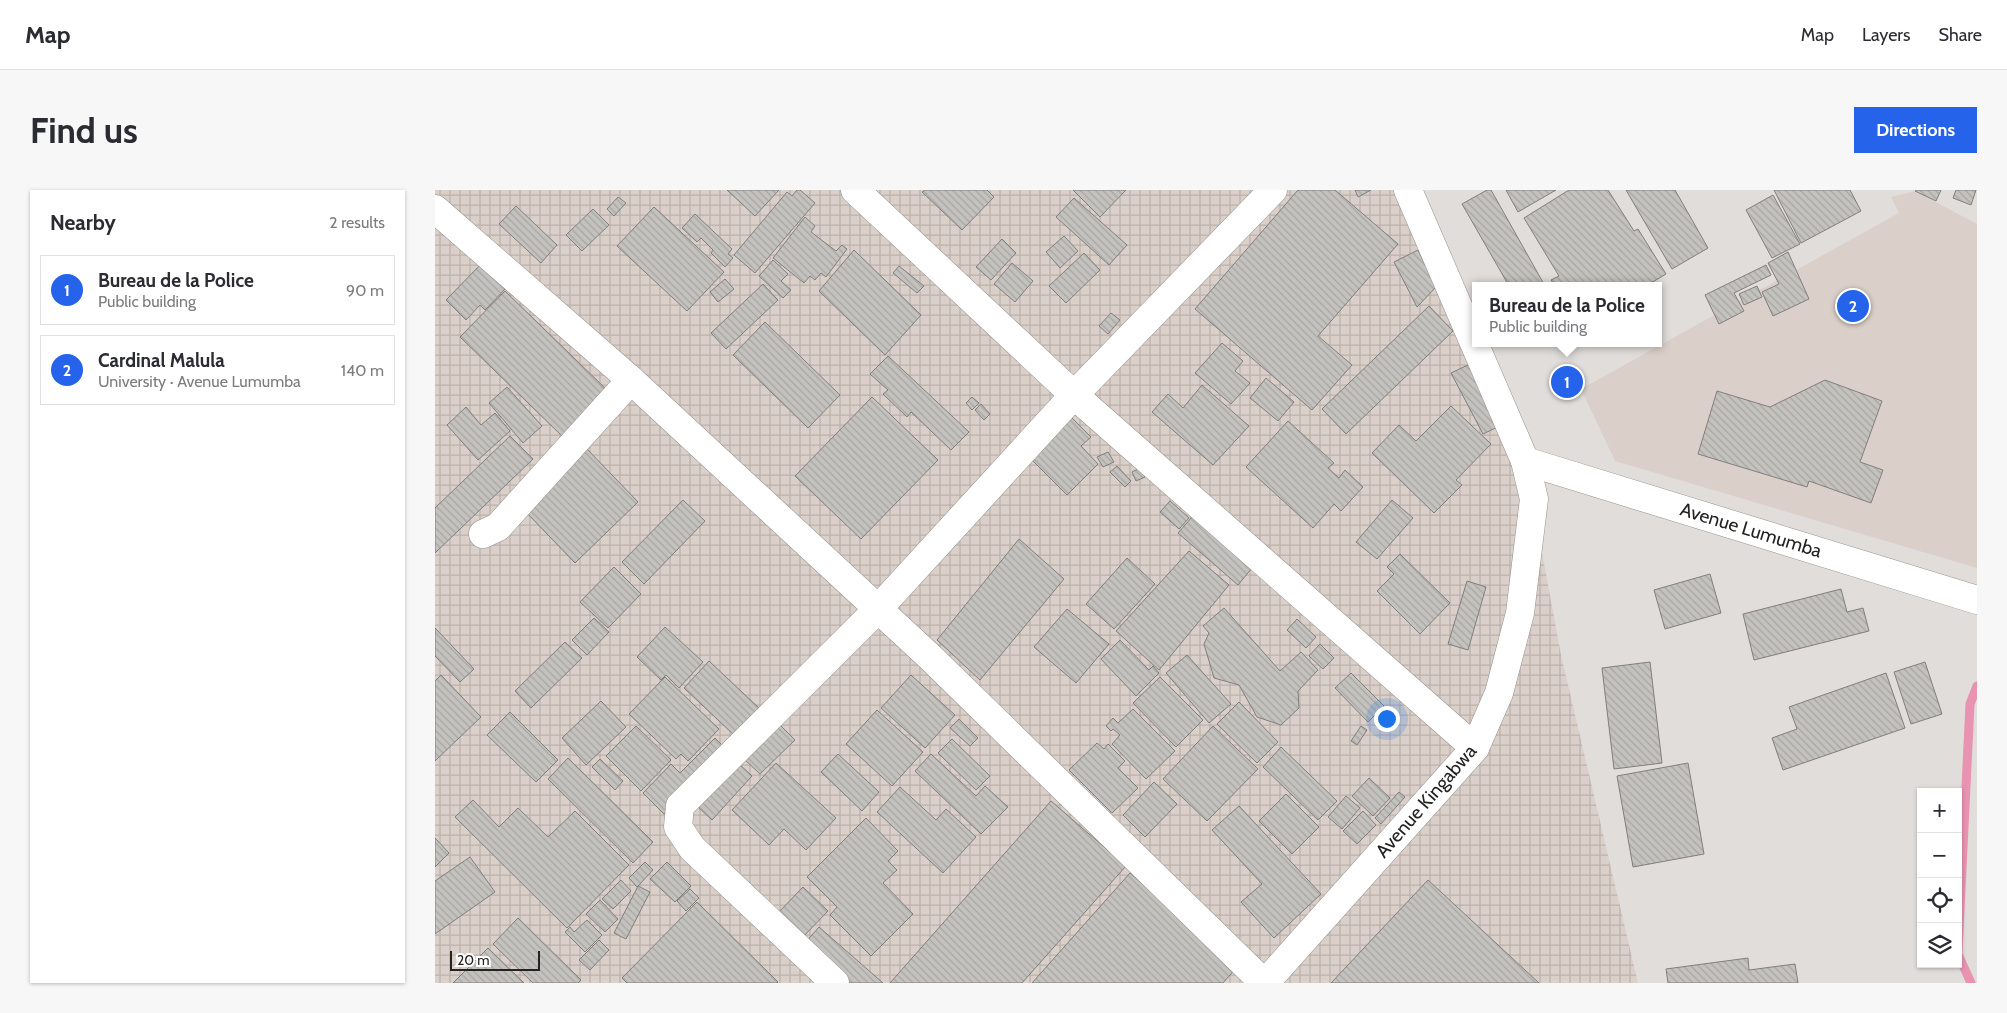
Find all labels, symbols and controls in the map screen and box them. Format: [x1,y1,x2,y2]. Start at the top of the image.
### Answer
text: Map [25,20,71,49]
text: Map [1801,24,1834,46]
text: Layers [1862,24,1911,46]
text: Share [1939,24,1982,46]
button: Directions [1854,107,1977,153]
text: Find us [30,109,138,152]
text: Nearby [50,210,116,235]
text: 2 results [329,213,385,232]
text: Bureau de la Police [98,269,254,292]
text: 1 [64,281,70,300]
text: 90 m [346,281,384,300]
popup [1472,282,1662,347]
pin: 2 [1837,287,1869,325]
text: Public building [98,292,196,311]
text: Bureau de la Police [1489,294,1645,317]
text: Public building [1489,317,1587,336]
text: Cardinal Malula [98,349,225,372]
text: 2 [63,361,71,380]
text: 140 m [341,361,384,380]
pin: 1 [1551,363,1583,401]
text: University · Avenue Lumumba [98,372,301,391]
street label: Avenue Lumumba [1677,498,1825,562]
your location [1374,706,1400,732]
street label: Avenue Kingabwa [1371,740,1481,862]
map controls [1917,788,1962,968]
button: + [1917,788,1962,833]
button: − [1917,833,1962,878]
button: locate [1917,878,1962,923]
button: layers [1917,923,1962,968]
scale bar [450,948,540,971]
text: 20 m [457,951,490,969]

